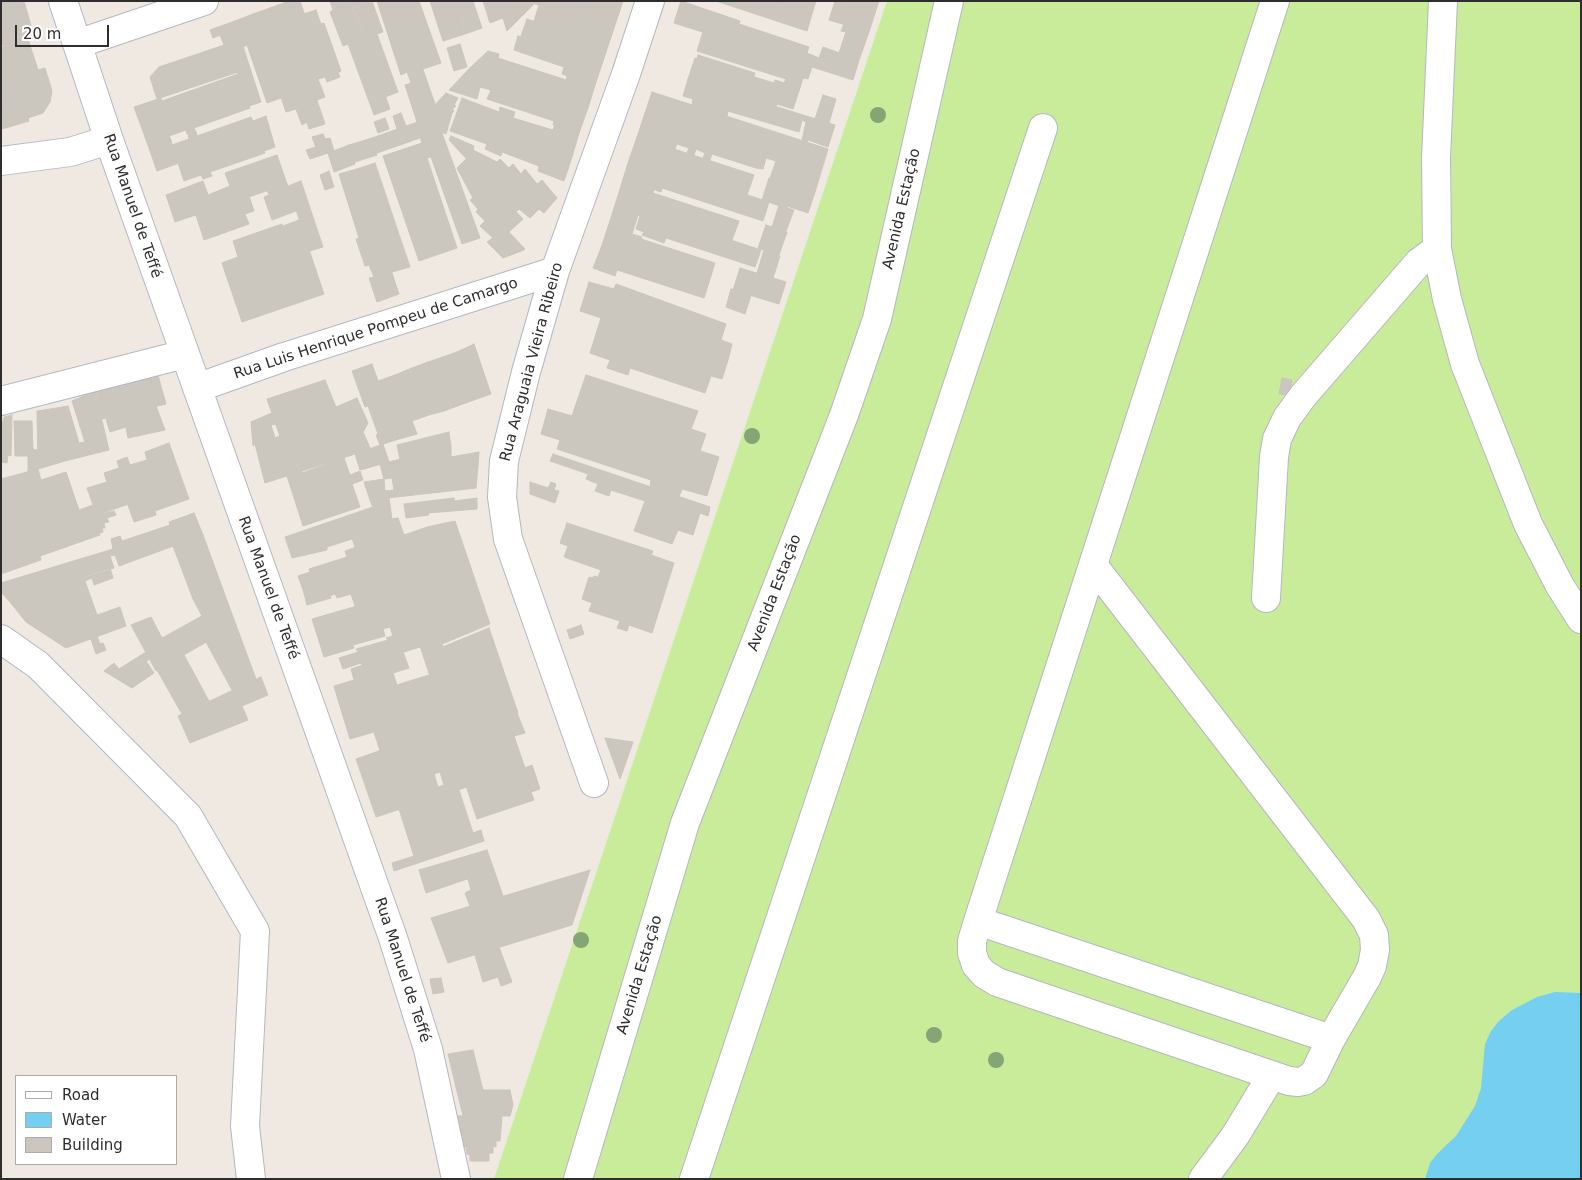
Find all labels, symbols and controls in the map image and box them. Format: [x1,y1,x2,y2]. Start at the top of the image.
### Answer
scale bar [18,15,111,47]
text: 20 m [23,25,61,43]
street label: Rua Manuel de Teffé [99,131,165,281]
street label: Avenida Estação [879,147,925,271]
street label: Rua Araguaia Vieira Ribeiro [497,261,567,463]
street label: Rua Luis Henrique Pompeu de Camargo [232,274,520,384]
street label: Rua Manuel de Teffé [234,514,302,662]
street label: Avenida Estação [744,532,806,654]
street label: Rua Manuel de Teffé [370,895,434,1045]
street label: Avenida Estação [613,913,667,1037]
legend [15,1075,178,1165]
text: Road [62,1086,100,1104]
text: Water [62,1111,106,1129]
text: Building [62,1136,123,1154]

